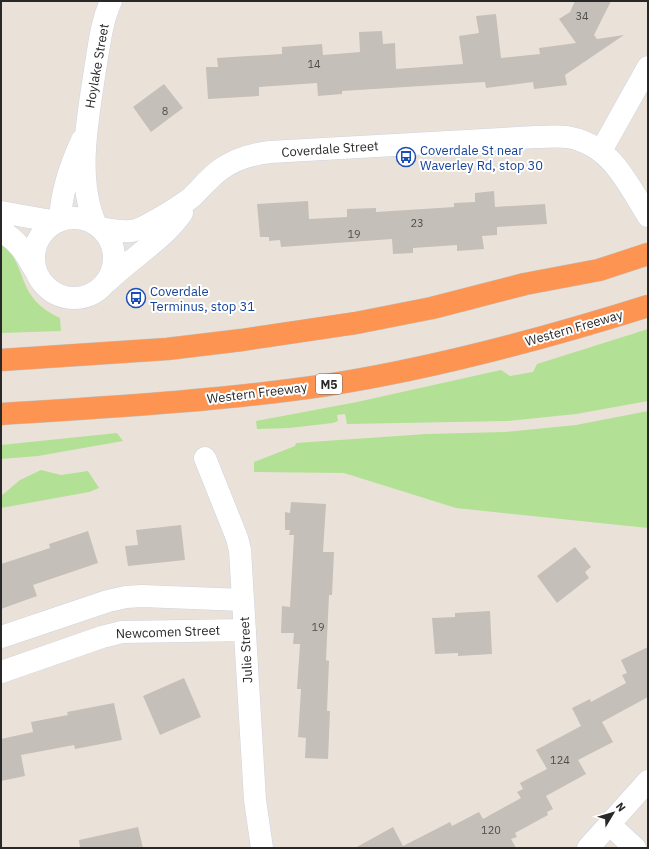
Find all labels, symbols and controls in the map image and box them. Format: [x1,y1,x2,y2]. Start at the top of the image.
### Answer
house number: 34 [575,9,589,23]
street label: Hoylake Street [81,22,113,110]
house number: 14 [307,57,321,71]
house number: 8 [162,104,168,118]
street label: Coverdale Street [281,137,379,161]
place label: Coverdale St near Waverley Rd, stop 30 [420,142,543,174]
bus stop icon: Coverdale St near Waverley Rd, stop 30 [395,146,417,168]
house number: 23 [410,216,424,230]
house number: 19 [347,227,361,241]
place label: Coverdale Terminus, stop 31 [150,283,255,315]
bus stop icon: Coverdale Terminus, stop 31 [125,287,147,309]
street label: Western Freeway [523,306,625,350]
road number: M5 [316,374,342,394]
street label: Western Freeway [206,378,309,408]
street label: Julie Street [236,616,256,684]
house number: 19 [311,620,325,634]
street label: Newcomen Street [115,622,221,642]
house number: 124 [550,753,570,767]
north arrow [593,793,633,833]
text: N [613,799,629,814]
house number: 120 [481,823,501,837]

